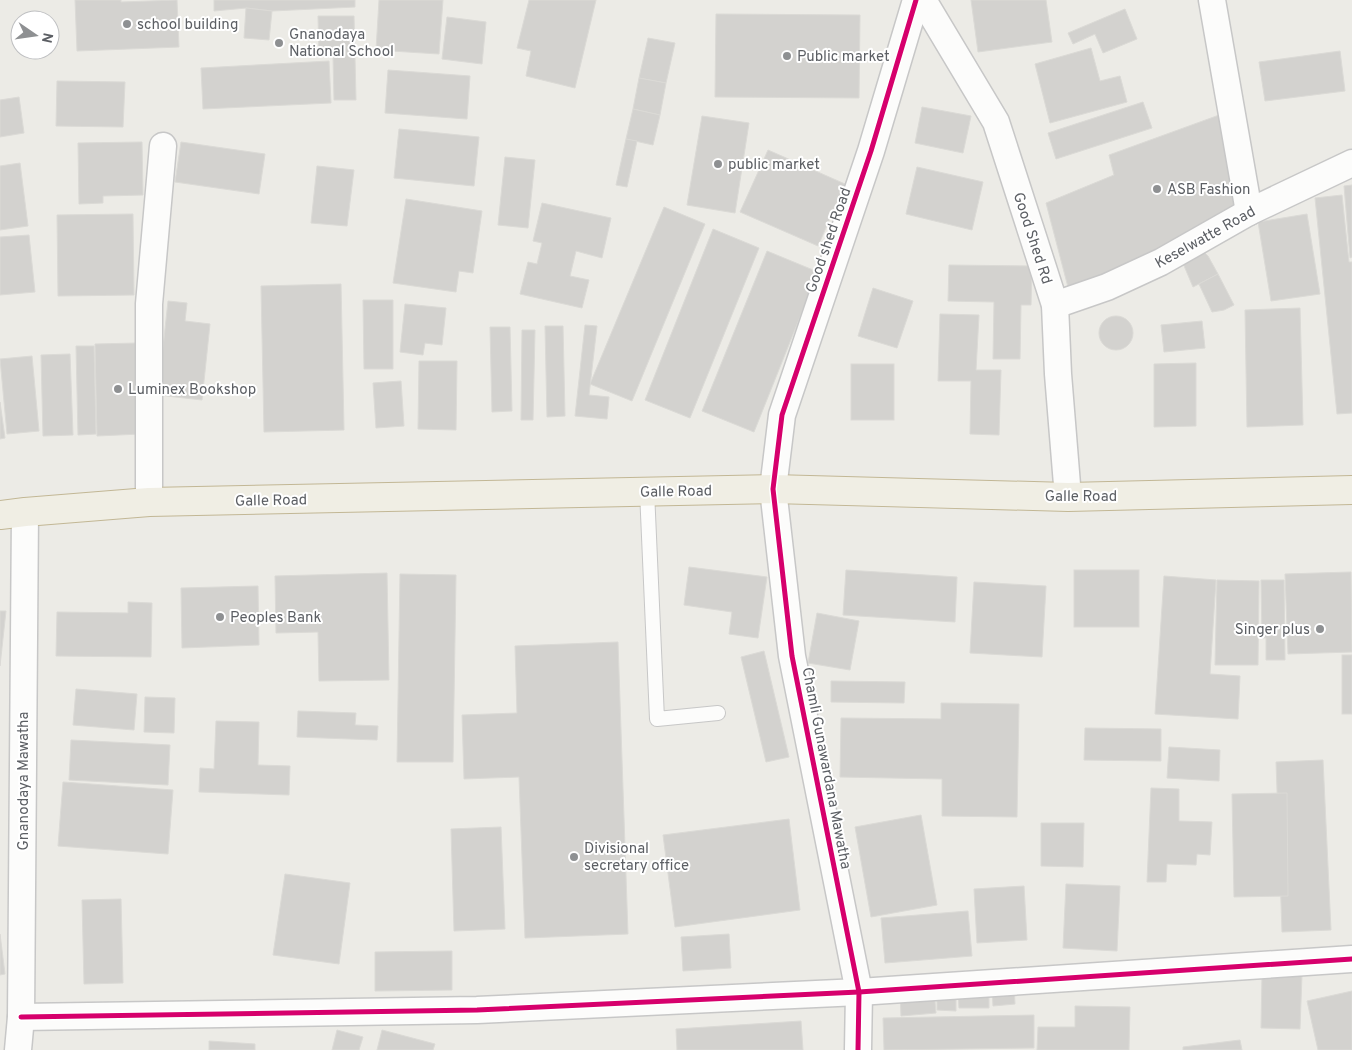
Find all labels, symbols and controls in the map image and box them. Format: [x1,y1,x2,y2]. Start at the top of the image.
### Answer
north arrow [10,10,60,60]
place label: school building [137,16,238,35]
marker: school building [121,18,133,30]
place label: Gnanodaya National School [289,26,394,62]
text: N [37,31,56,44]
marker: Gnanodaya National School [273,37,285,49]
place label: Public market [797,48,890,67]
marker: Public market [781,50,793,62]
place label: public market [728,156,820,175]
marker: public market [712,158,724,170]
place label: ASB Fashion [1167,181,1250,200]
marker: ASB Fashion [1151,183,1163,195]
street label: Good shed Road [802,185,856,296]
street label: Good Shed Rd [1008,190,1055,287]
street label: Keselwatte Road [1152,203,1259,274]
place label: Luminex Bookshop [128,381,256,400]
marker: Luminex Bookshop [112,383,124,395]
street label: Galle Road [640,482,712,503]
street label: Galle Road [1045,488,1117,507]
street label: Galle Road [235,491,307,512]
place label: Peoples Bank [230,609,322,628]
marker: Peoples Bank [214,611,226,623]
place label: Singer plus [1235,621,1310,640]
marker: Singer plus [1314,623,1326,635]
street label: Chamli Gunawardana Mawatha [797,666,854,871]
street label: Gnanodaya Mawatha [15,712,34,850]
place label: Divisional secretary office [584,840,689,876]
marker: Divisional secretary office [568,851,580,863]

